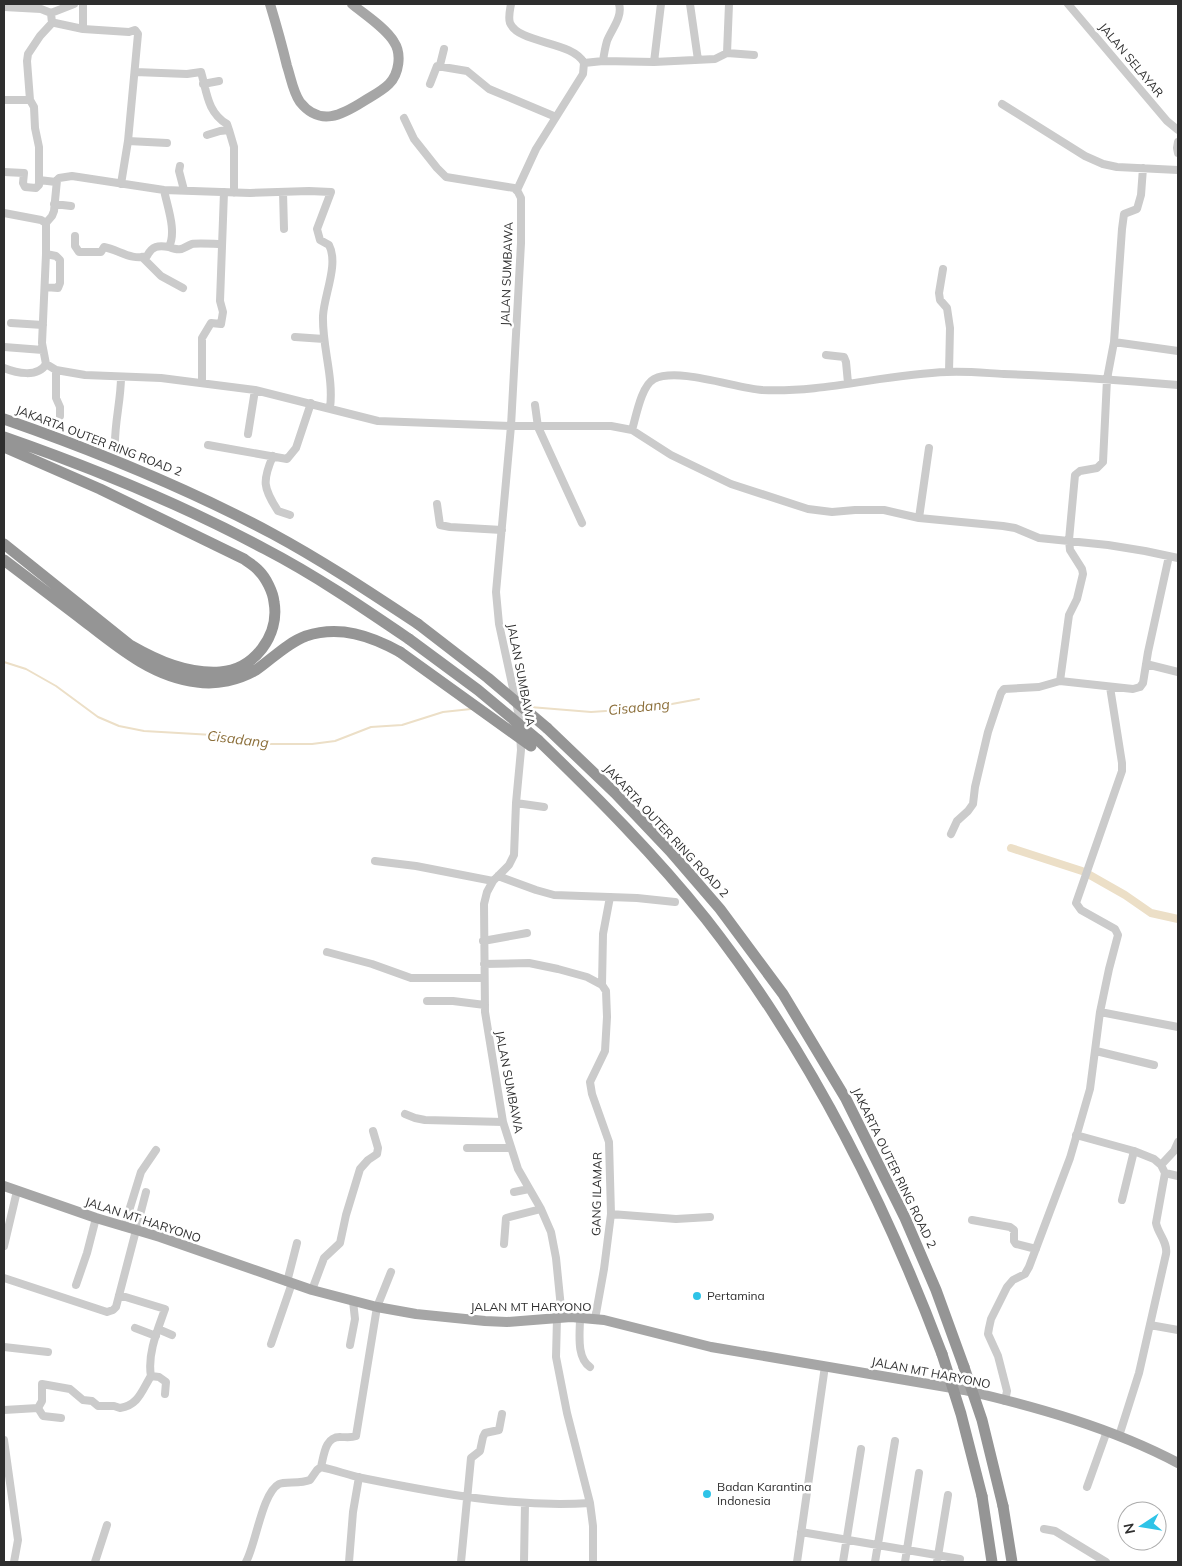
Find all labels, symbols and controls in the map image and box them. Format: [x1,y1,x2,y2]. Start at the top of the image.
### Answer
street label: JALAN SELAYAR [1096,19,1167,100]
street label: JALAN SUMBAWA [497,221,516,326]
street label: JAKARTA OUTER RING ROAD 2 [14,402,184,479]
street label: JALAN SUMBAWA [504,622,539,728]
water label: Cisadang [607,695,671,719]
water label: Cisadang [206,726,270,752]
street label: JAKARTA OUTER RING ROAD 2 [601,761,732,900]
street label: JALAN SUMBAWA [492,1029,527,1135]
street label: JAKARTA OUTER RING ROAD 2 [849,1085,940,1250]
street label: GANG ILAMAR [588,1152,605,1236]
street label: JALAN MT HARYONO [83,1194,203,1245]
place label: Pertamina [707,1288,765,1303]
marker: Pertamina [691,1290,703,1302]
street label: JALAN MT HARYONO [470,1299,592,1314]
street label: JALAN MT HARYONO [870,1354,992,1391]
place label: Badan Karantina Indonesia [717,1479,812,1508]
marker: Badan Karantina Indonesia [701,1488,713,1500]
north arrow [1117,1501,1167,1551]
text: N [1119,1522,1139,1536]

